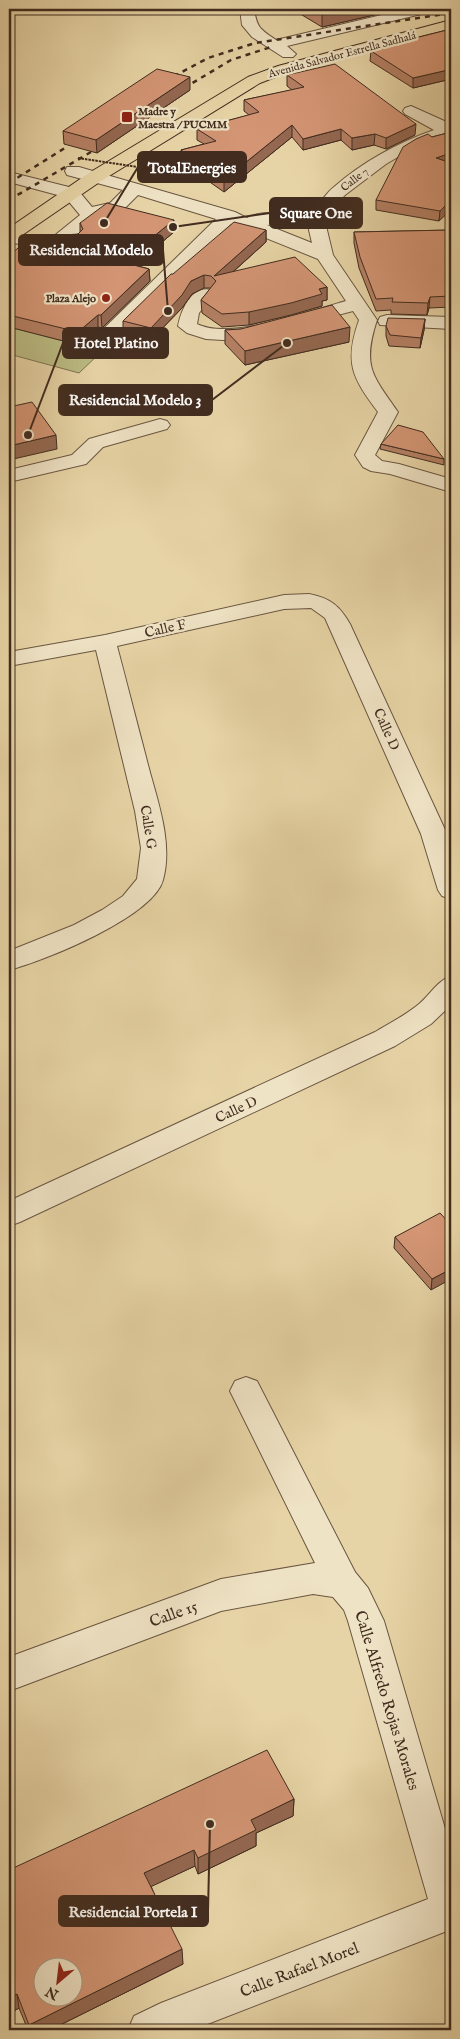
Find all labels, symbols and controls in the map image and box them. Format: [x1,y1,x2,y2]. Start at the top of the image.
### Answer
street label: Avenida Salvador Estrella Sadhalá [266,28,418,82]
place label: Madre y Maestra / PUCMM [138,105,228,132]
marker: Madre y Maestra / PUCMM [120,110,134,124]
callout: TotalEnergies [138,152,246,182]
text: TotalEnergies [147,159,237,178]
street label: Calle 7 [338,165,371,195]
callout: Square One [270,198,362,228]
text: Square One [280,204,352,223]
callout: Residencial Modelo [19,235,163,265]
text: Residencial Modelo [29,241,153,260]
place label: Plaza Alejo [46,292,96,306]
marker: Plaza Alejo [100,292,112,304]
callout: Hotel Platino [63,328,168,358]
text: Hotel Platino [74,334,158,353]
callout: Residencial Modelo 3 [59,385,212,415]
text: Residencial Modelo 3 [69,391,201,410]
street label: Calle F [143,615,188,642]
street label: Calle D [369,705,403,753]
street label: Calle G [136,804,160,851]
street label: Calle D [213,1092,260,1127]
street label: Calle 15 [147,1597,201,1633]
street label: Calle Alfredo Rojas Morales [349,1608,423,1793]
callout: Residencial Portela I [59,1896,208,1926]
text: Residencial Portela I [69,1903,198,1922]
street label: Calle Rafael Morel [237,1939,363,2003]
north arrow [32,1956,82,2006]
text: N [43,1982,63,2004]

